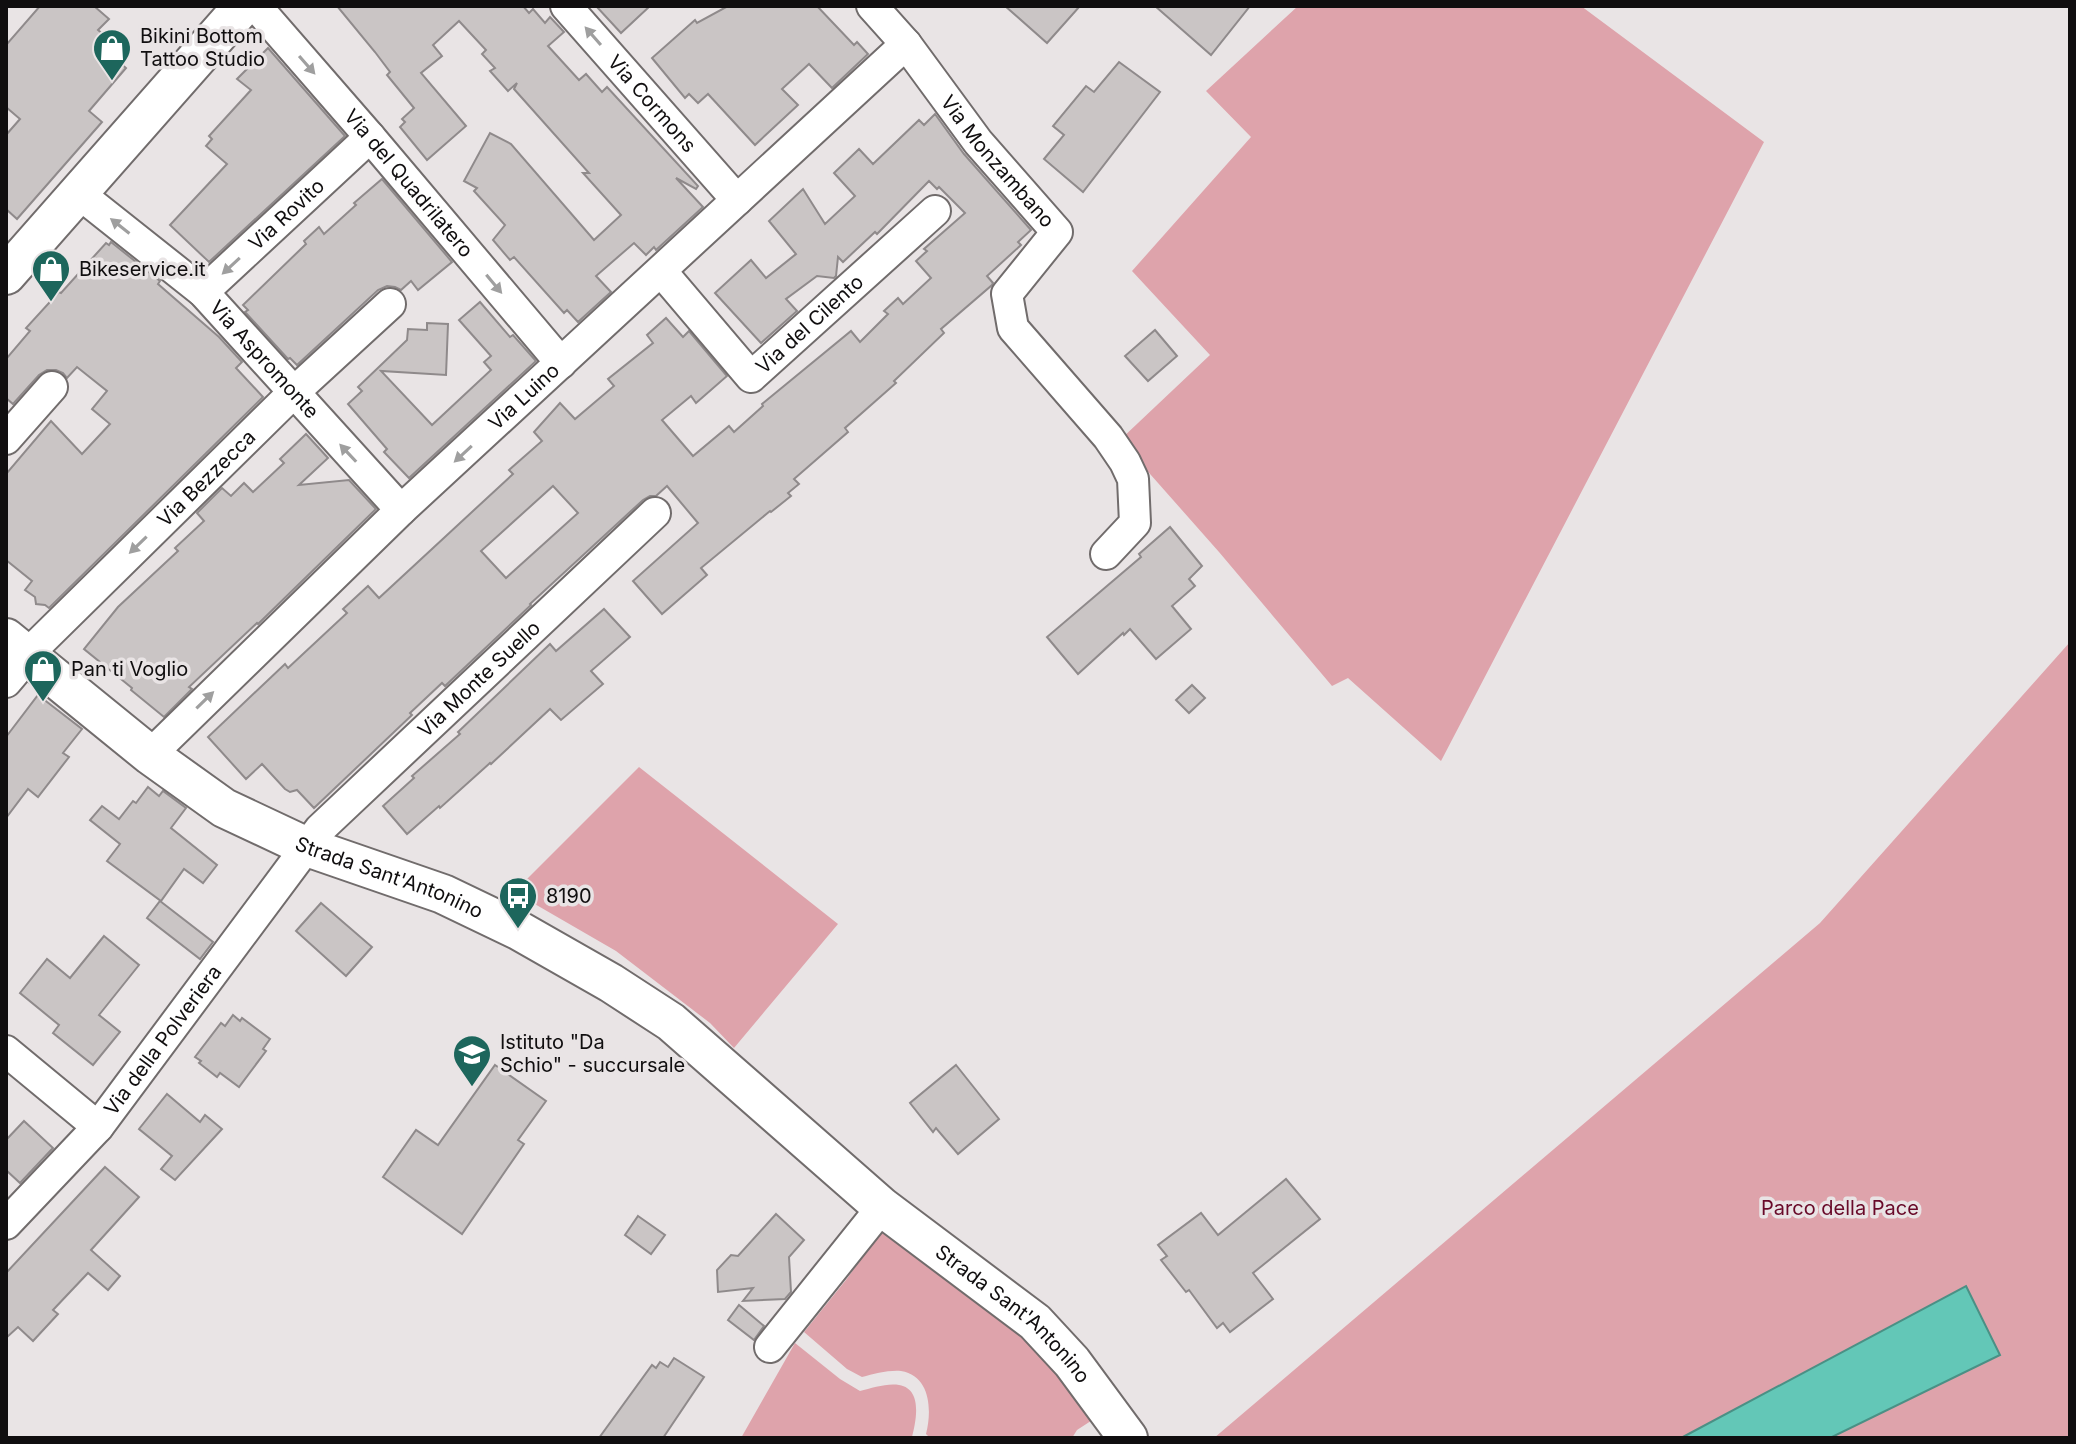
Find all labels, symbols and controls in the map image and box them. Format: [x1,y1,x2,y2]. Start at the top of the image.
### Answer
place label: Bikini Bottom Tattoo Studio [140,24,265,71]
shop icon: Bikini Bottom Tattoo Studio [91,27,133,82]
one-way arrow [585,27,602,47]
street label: Via Cormons [603,50,701,157]
one-way arrow [298,54,315,74]
street label: Via Monzambano [936,91,1059,232]
street label: Via del Quadrilatero [339,104,478,262]
street label: Via Rovito [244,174,329,255]
one-way arrow [110,218,130,235]
shop icon: Bikeservice.it [30,248,72,303]
one-way arrow [222,256,241,274]
place label: Bikeservice.it [79,257,206,281]
street label: Via del Cilento [751,270,868,379]
one-way arrow [485,273,502,293]
street label: Via Aspromonte [205,296,324,423]
street label: Via Luino [484,358,564,435]
street label: Via Bezzecca [152,425,260,532]
one-way arrow [340,444,358,463]
one-way arrow [453,444,472,462]
one-way arrow [129,536,148,554]
street label: Via Monte Suello [413,616,545,742]
shop icon: Pan ti Voglio [22,648,64,703]
place label: Pan ti Voglio [71,657,188,681]
one-way arrow [195,692,214,710]
street label: Strada Sant'Antonino [291,831,487,923]
bus stop icon: 8190 [497,875,539,930]
place label: 8190 [546,884,592,908]
street label: Via della Polveriera [99,960,226,1120]
place label: Istituto "Da Schio" - succursale [500,1030,685,1077]
school or university icon: Istituto "Da Schio" - succursale [451,1033,493,1088]
park label: Parco della Pace [1761,1196,1919,1220]
street label: Strada Sant'Antonino [931,1240,1095,1388]

